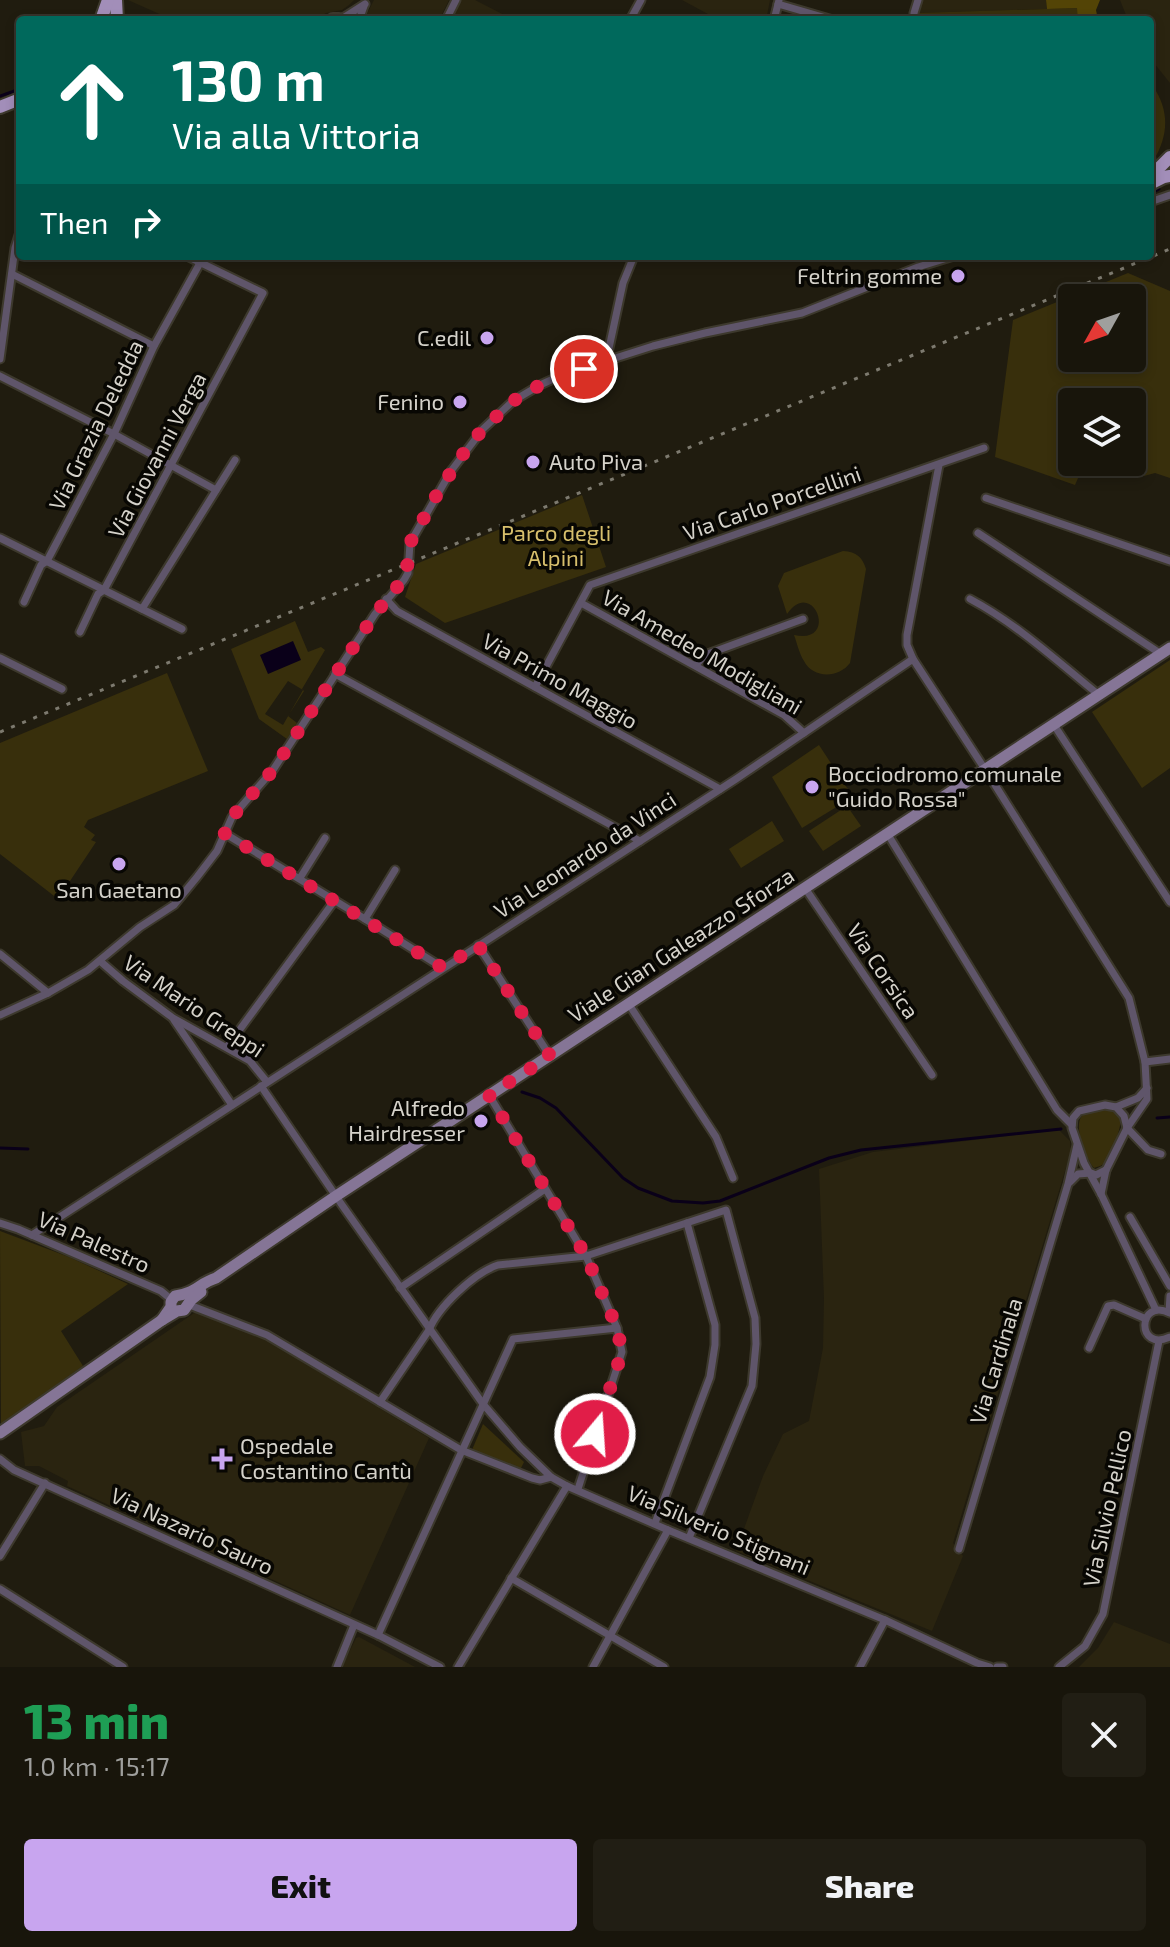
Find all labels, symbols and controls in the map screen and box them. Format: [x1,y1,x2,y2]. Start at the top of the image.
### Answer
text: 130 m [172,45,325,112]
icon: ahead [40,48,144,152]
text: Via alla Vittoria [172,113,421,156]
icon: right [124,200,168,244]
text: Then [40,204,108,240]
place label: Feltrin gomme [797,262,942,288]
marker: Feltrin gomme [949,267,967,285]
north arrow [1058,284,1146,372]
map controls [1058,284,1146,476]
place label: C.edil [417,324,471,350]
marker: C.edil [478,329,496,347]
street label: Via Grazia Deledda [43,335,148,514]
pin [550,335,618,403]
icon: arrive [562,347,606,391]
street label: Via Giovanni Verga [101,367,211,542]
place label: Fenino [377,388,444,414]
button: layers [1058,388,1146,476]
marker: Fenino [451,393,469,411]
place label: Auto Piva [549,448,643,474]
marker: Auto Piva [524,453,542,471]
street label: Via Carlo Porcellini [679,459,864,545]
park label: Parco degli Alpini [501,519,611,570]
street label: Via Amedeo Modigliani [598,583,807,719]
street label: Via Primo Maggio [478,627,643,734]
place label: Bocciodromo comunale "Guido Rossa" [828,760,1062,811]
marker: Bocciodromo comunale "Guido Rossa" [803,778,821,796]
street label: Via Leonardo da Vinci [489,786,680,923]
marker: San Gaetano [110,855,128,873]
street label: Viale Gian Galeazzo Sforza [563,861,798,1027]
place label: San Gaetano [56,876,182,902]
street label: Via Corsica [843,918,925,1023]
street label: Via Mario Greppi [119,949,270,1062]
place label: Alfredo Hairdresser [348,1094,465,1145]
marker: Alfredo Hairdresser [472,1112,490,1130]
street label: Via Palestro [34,1205,154,1277]
street label: Via Cardinala [964,1294,1027,1427]
position arrow [553,1392,637,1476]
street label: Via Silvio Pellico [1077,1427,1135,1589]
place label: Ospedale Costantino Cantù [240,1432,412,1483]
marker: Ospedale Costantino Cantù [211,1448,233,1470]
street label: Via Silverio Stignani [624,1479,815,1579]
street label: Via Nazario Sauro [107,1481,278,1579]
text: 13 min [24,1691,169,1749]
button: close [1062,1693,1146,1777]
text: 1.0 km · 15:17 [24,1750,170,1781]
button: Exit [24,1839,577,1931]
button: Share [593,1839,1146,1931]

